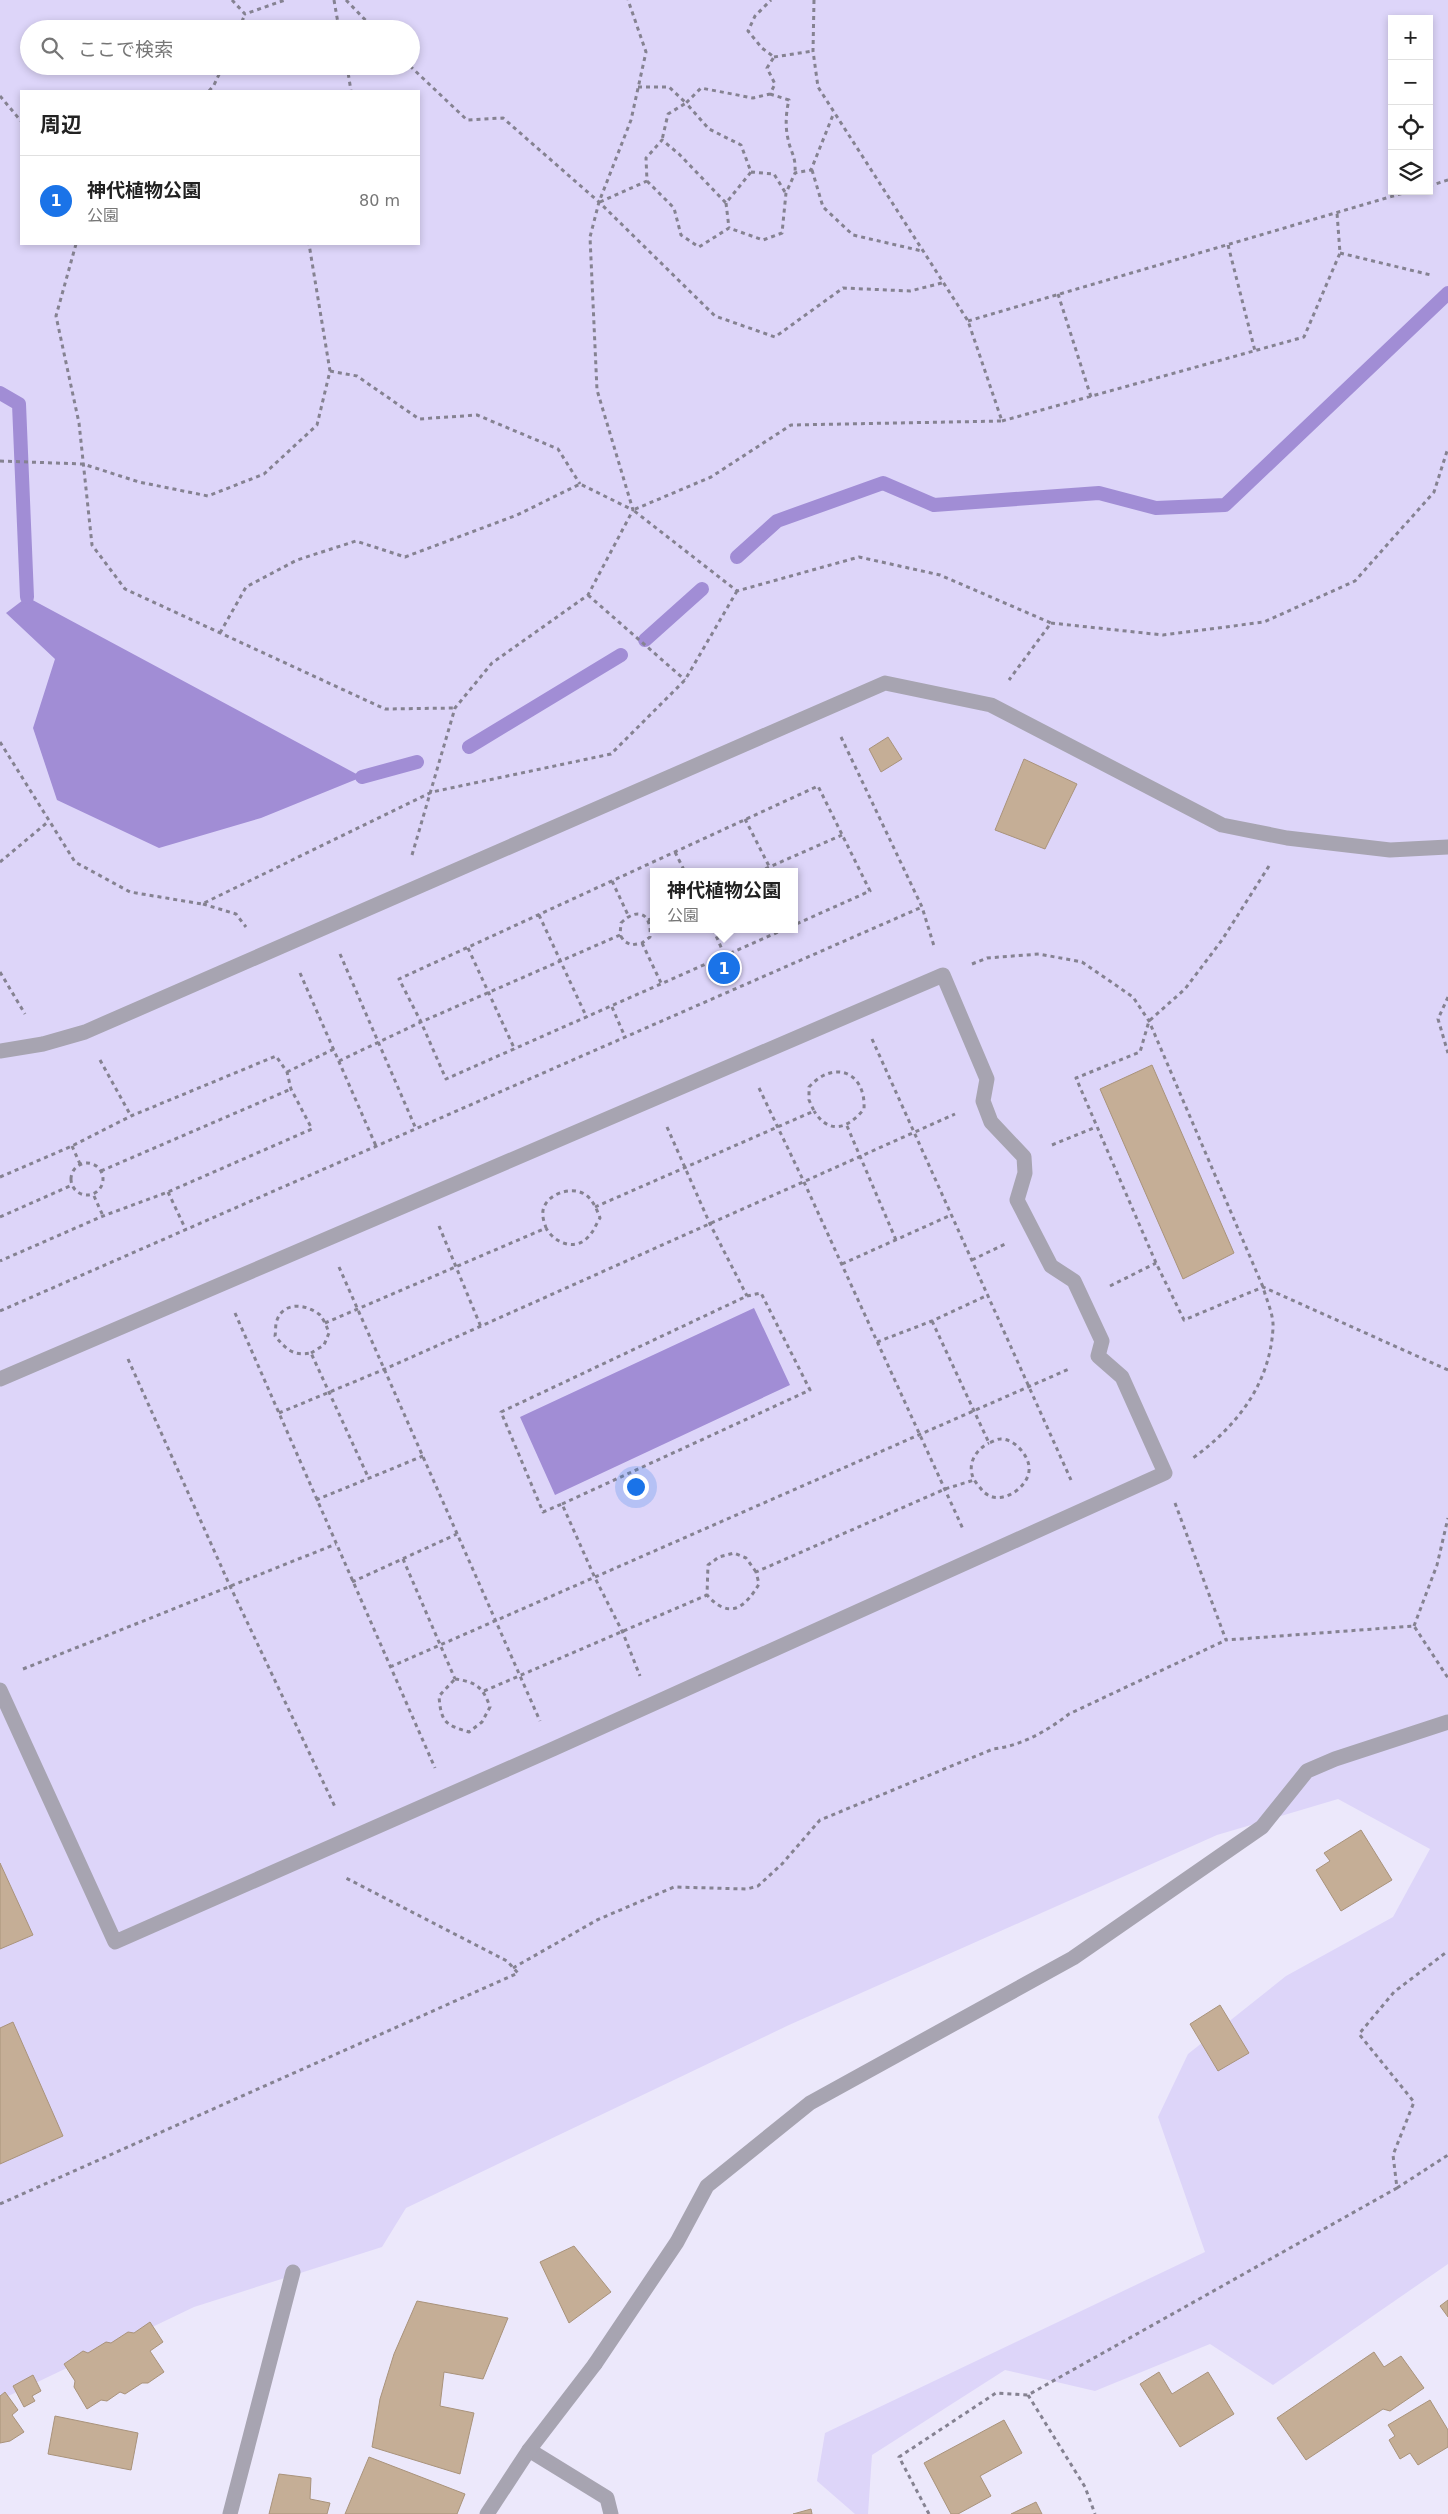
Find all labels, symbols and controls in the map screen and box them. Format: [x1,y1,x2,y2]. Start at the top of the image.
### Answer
map controls [1388,15,1433,195]
button: + [1388,15,1433,60]
search box [20,20,420,75]
icon: search [38,34,66,62]
text: ここで検索 [78,38,173,60]
button: − [1388,60,1433,105]
button: locate [1388,105,1433,150]
text: 周辺 [40,113,82,137]
button: layers [1388,150,1433,195]
text: 神代植物公園 [87,179,201,201]
text: 1 [50,191,62,210]
text: 80 m [359,191,400,210]
text: 公園 [87,206,119,225]
popup [650,868,798,933]
text: 神代植物公園 [667,879,781,901]
text: 公園 [667,906,699,925]
pin: 1 [708,949,740,987]
your location [623,1474,649,1500]

